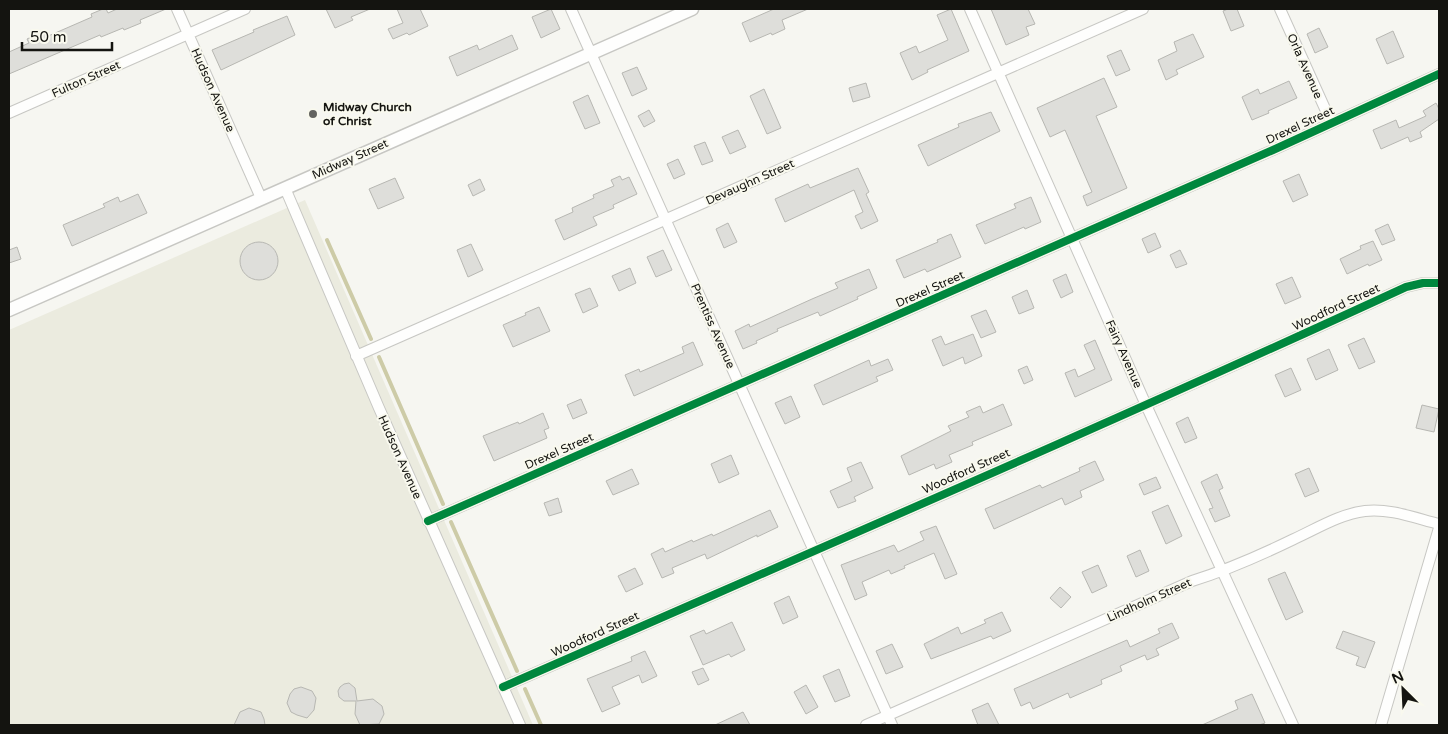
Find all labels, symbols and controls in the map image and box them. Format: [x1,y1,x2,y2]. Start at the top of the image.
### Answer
scale bar [22,20,112,52]
text: 50 m [30,28,67,46]
street label: Orla Avenue [1284,31,1326,101]
street label: Hudson Avenue [188,46,238,134]
street label: Fulton Street [49,57,123,100]
place label: Midway Church of Christ [323,100,412,128]
street label: Drexel Street [1264,103,1337,147]
marker: Midway Church of Christ [307,108,319,120]
street label: Midway Street [310,136,391,182]
street label: Devaughn Street [704,156,797,208]
street label: Drexel Street [894,267,967,310]
street label: Woodford Street [1290,280,1382,333]
street label: Prentiss Avenue [688,281,738,371]
street label: Fairy Avenue [1103,318,1145,390]
street label: Hudson Avenue [375,413,425,501]
street label: Drexel Street [523,429,596,472]
street label: Woodford Street [920,445,1012,497]
street label: Lindholm Street [1105,575,1194,625]
street label: Woodford Street [549,608,641,660]
north arrow [1378,664,1428,714]
text: N [1389,668,1407,688]

